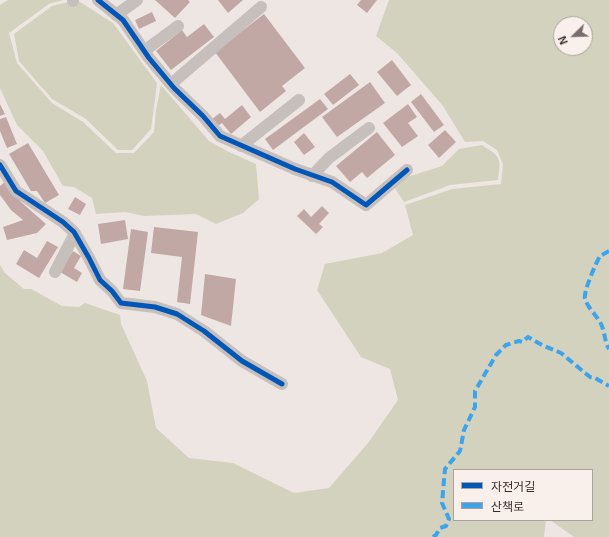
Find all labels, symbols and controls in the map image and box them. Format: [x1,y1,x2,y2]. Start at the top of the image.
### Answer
north arrow [553,16,593,56]
text: N [556,34,570,46]
legend [453,469,593,521]
text: 자전거길 [491,480,535,494]
text: 산책로 [491,500,524,514]

